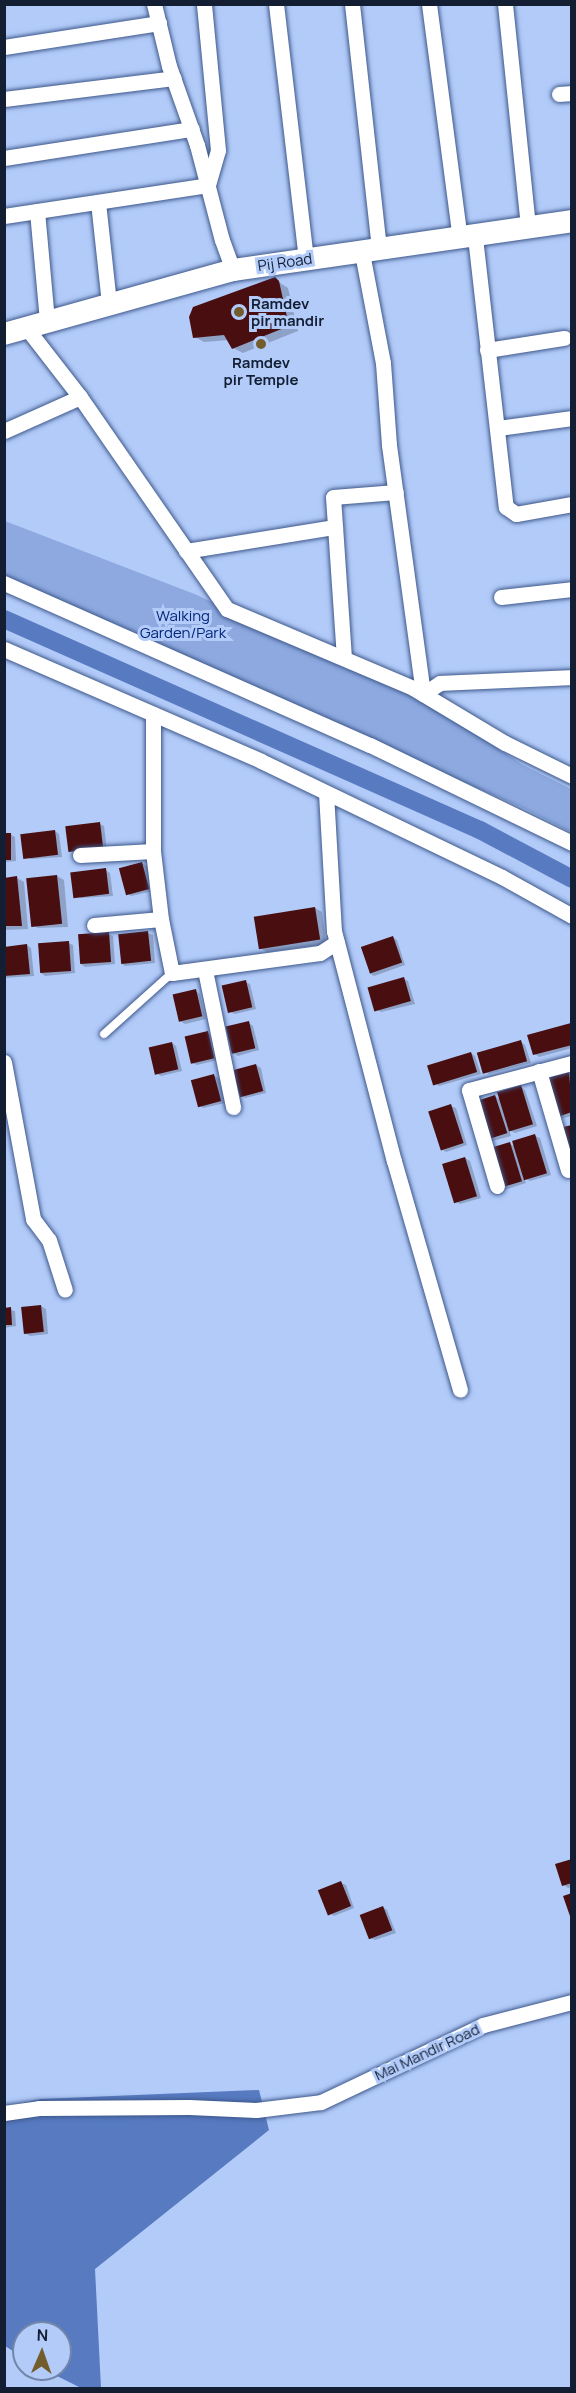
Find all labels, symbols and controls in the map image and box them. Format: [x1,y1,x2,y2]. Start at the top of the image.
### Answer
street label: Pij Road [257,249,313,275]
place label: Ramdev pir mandir [251,294,324,329]
marker: Ramdev pir mandir [232,305,246,319]
marker: Ramdev pir Temple [254,337,268,351]
place label: Ramdev pir Temple [223,353,299,388]
park label: Walking Garden/Park [140,606,226,641]
street label: Mai Mandir Road [372,2020,482,2084]
north arrow [12,2321,72,2381]
text: N [36,2324,49,2346]

